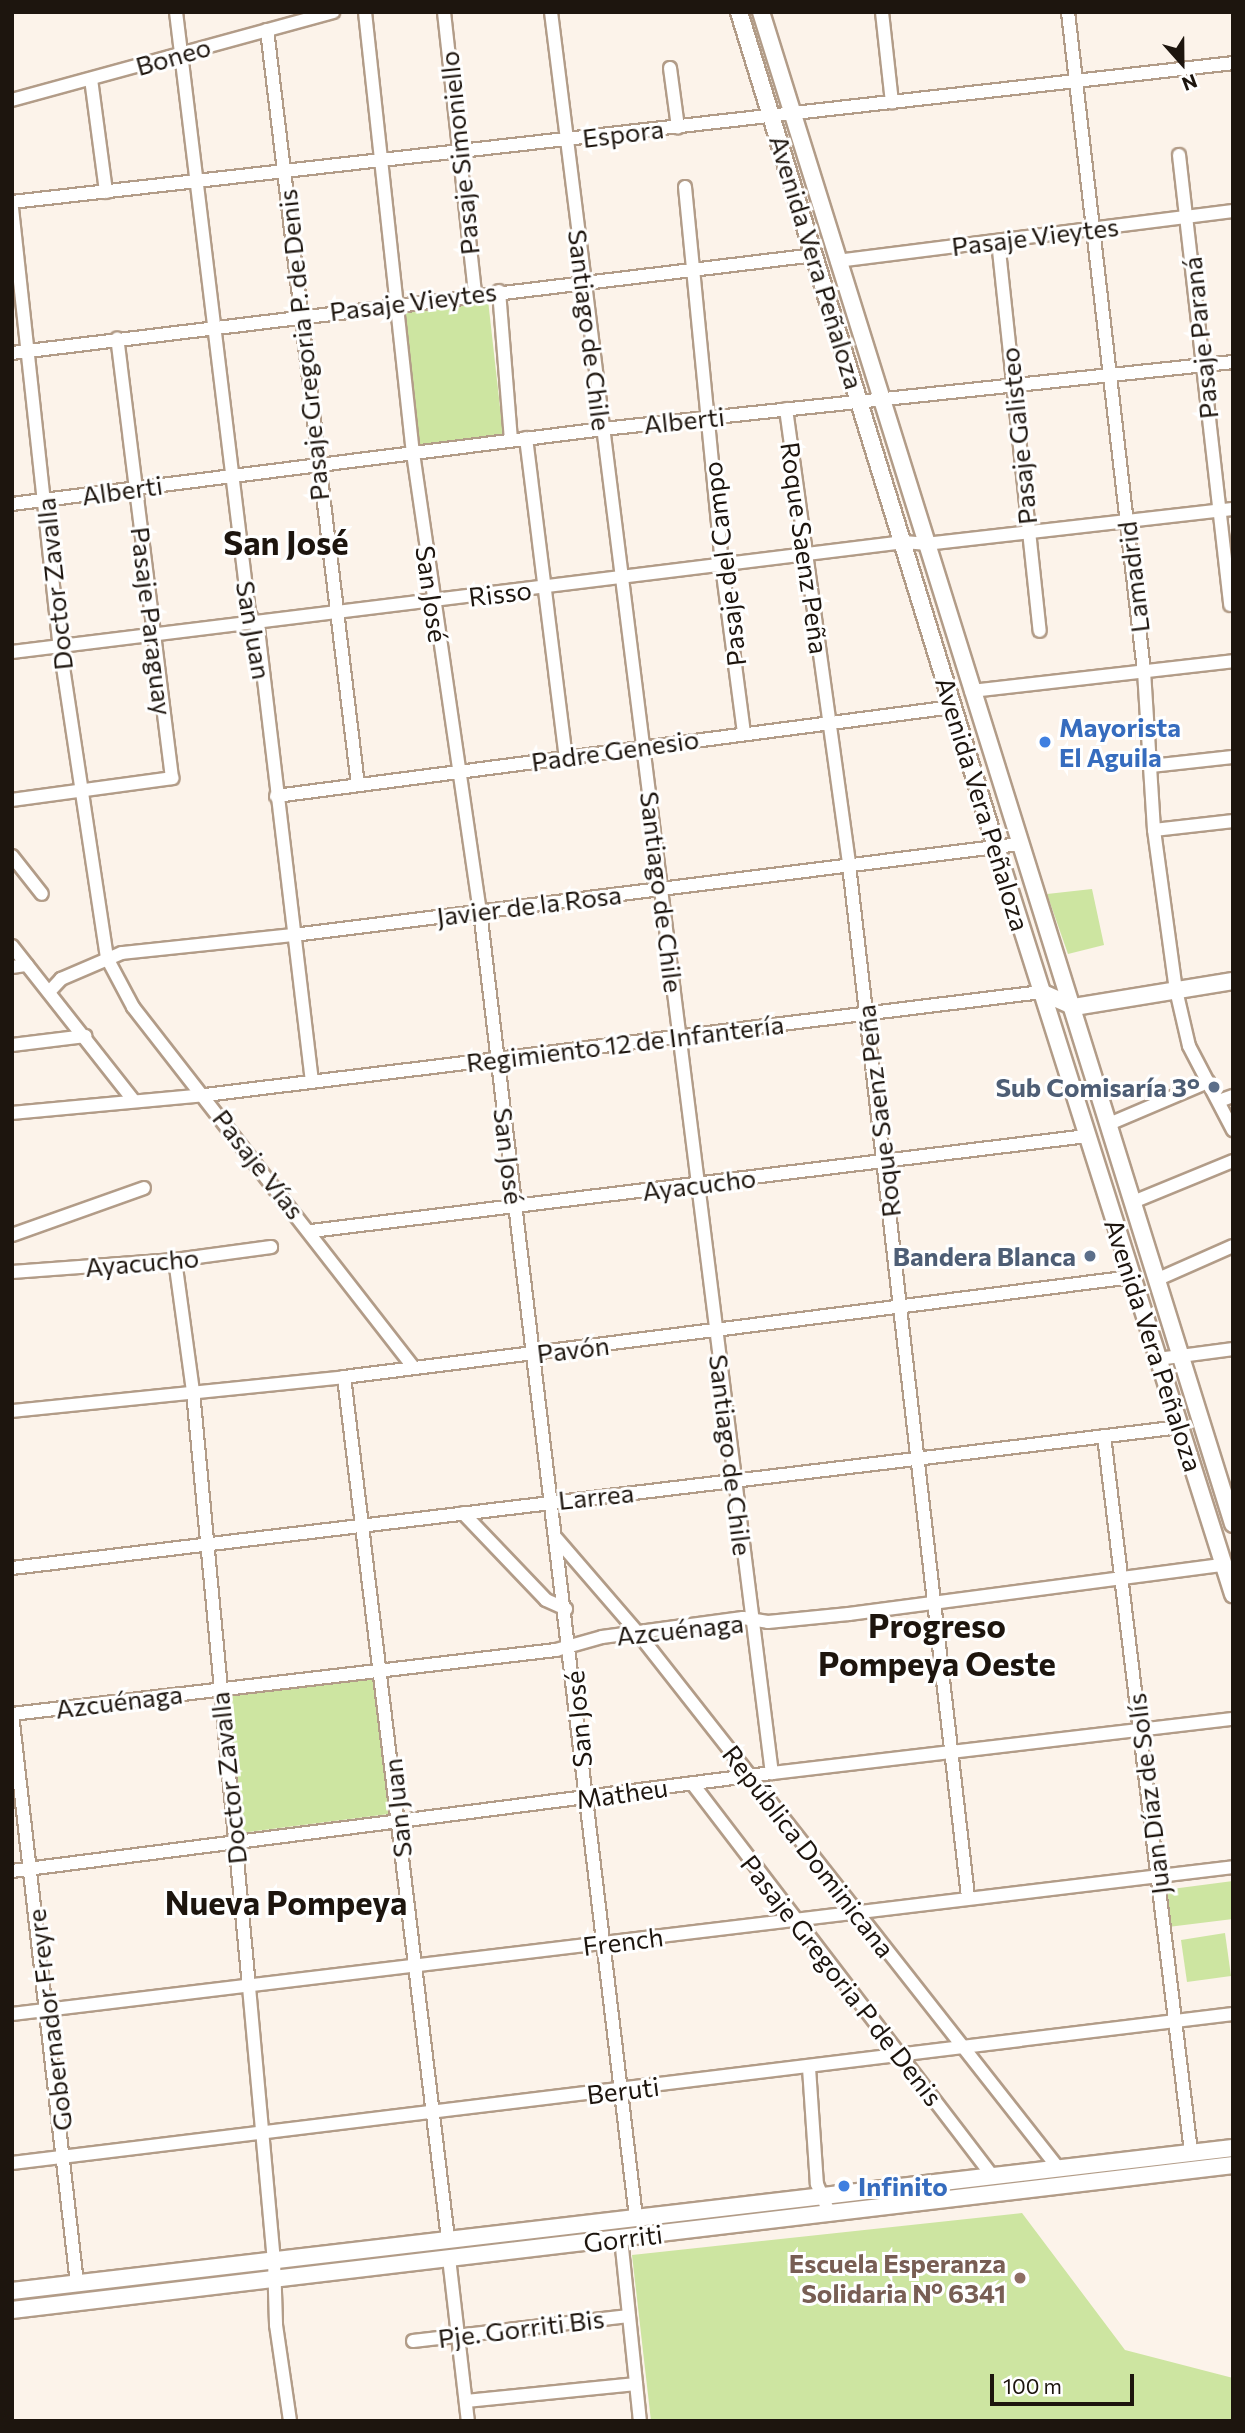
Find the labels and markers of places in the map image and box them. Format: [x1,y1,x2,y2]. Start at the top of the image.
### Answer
place label: Mayorista El Aguila [1059,711,1181,772]
marker: Mayorista El Aguila [1037,734,1053,750]
place label: Sub Comisaría 3° [995,1071,1200,1103]
marker: Sub Comisaría 3° [1206,1079,1222,1095]
place label: Bandera Blanca [893,1240,1076,1272]
marker: Bandera Blanca [1082,1248,1098,1264]
place label: Infinito [858,2170,948,2202]
marker: Infinito [836,2178,852,2194]
place label: Escuela Esperanza Solidaria Nº 6341 [789,2247,1006,2308]
marker: Escuela Esperanza Solidaria Nº 6341 [1012,2270,1028,2286]

